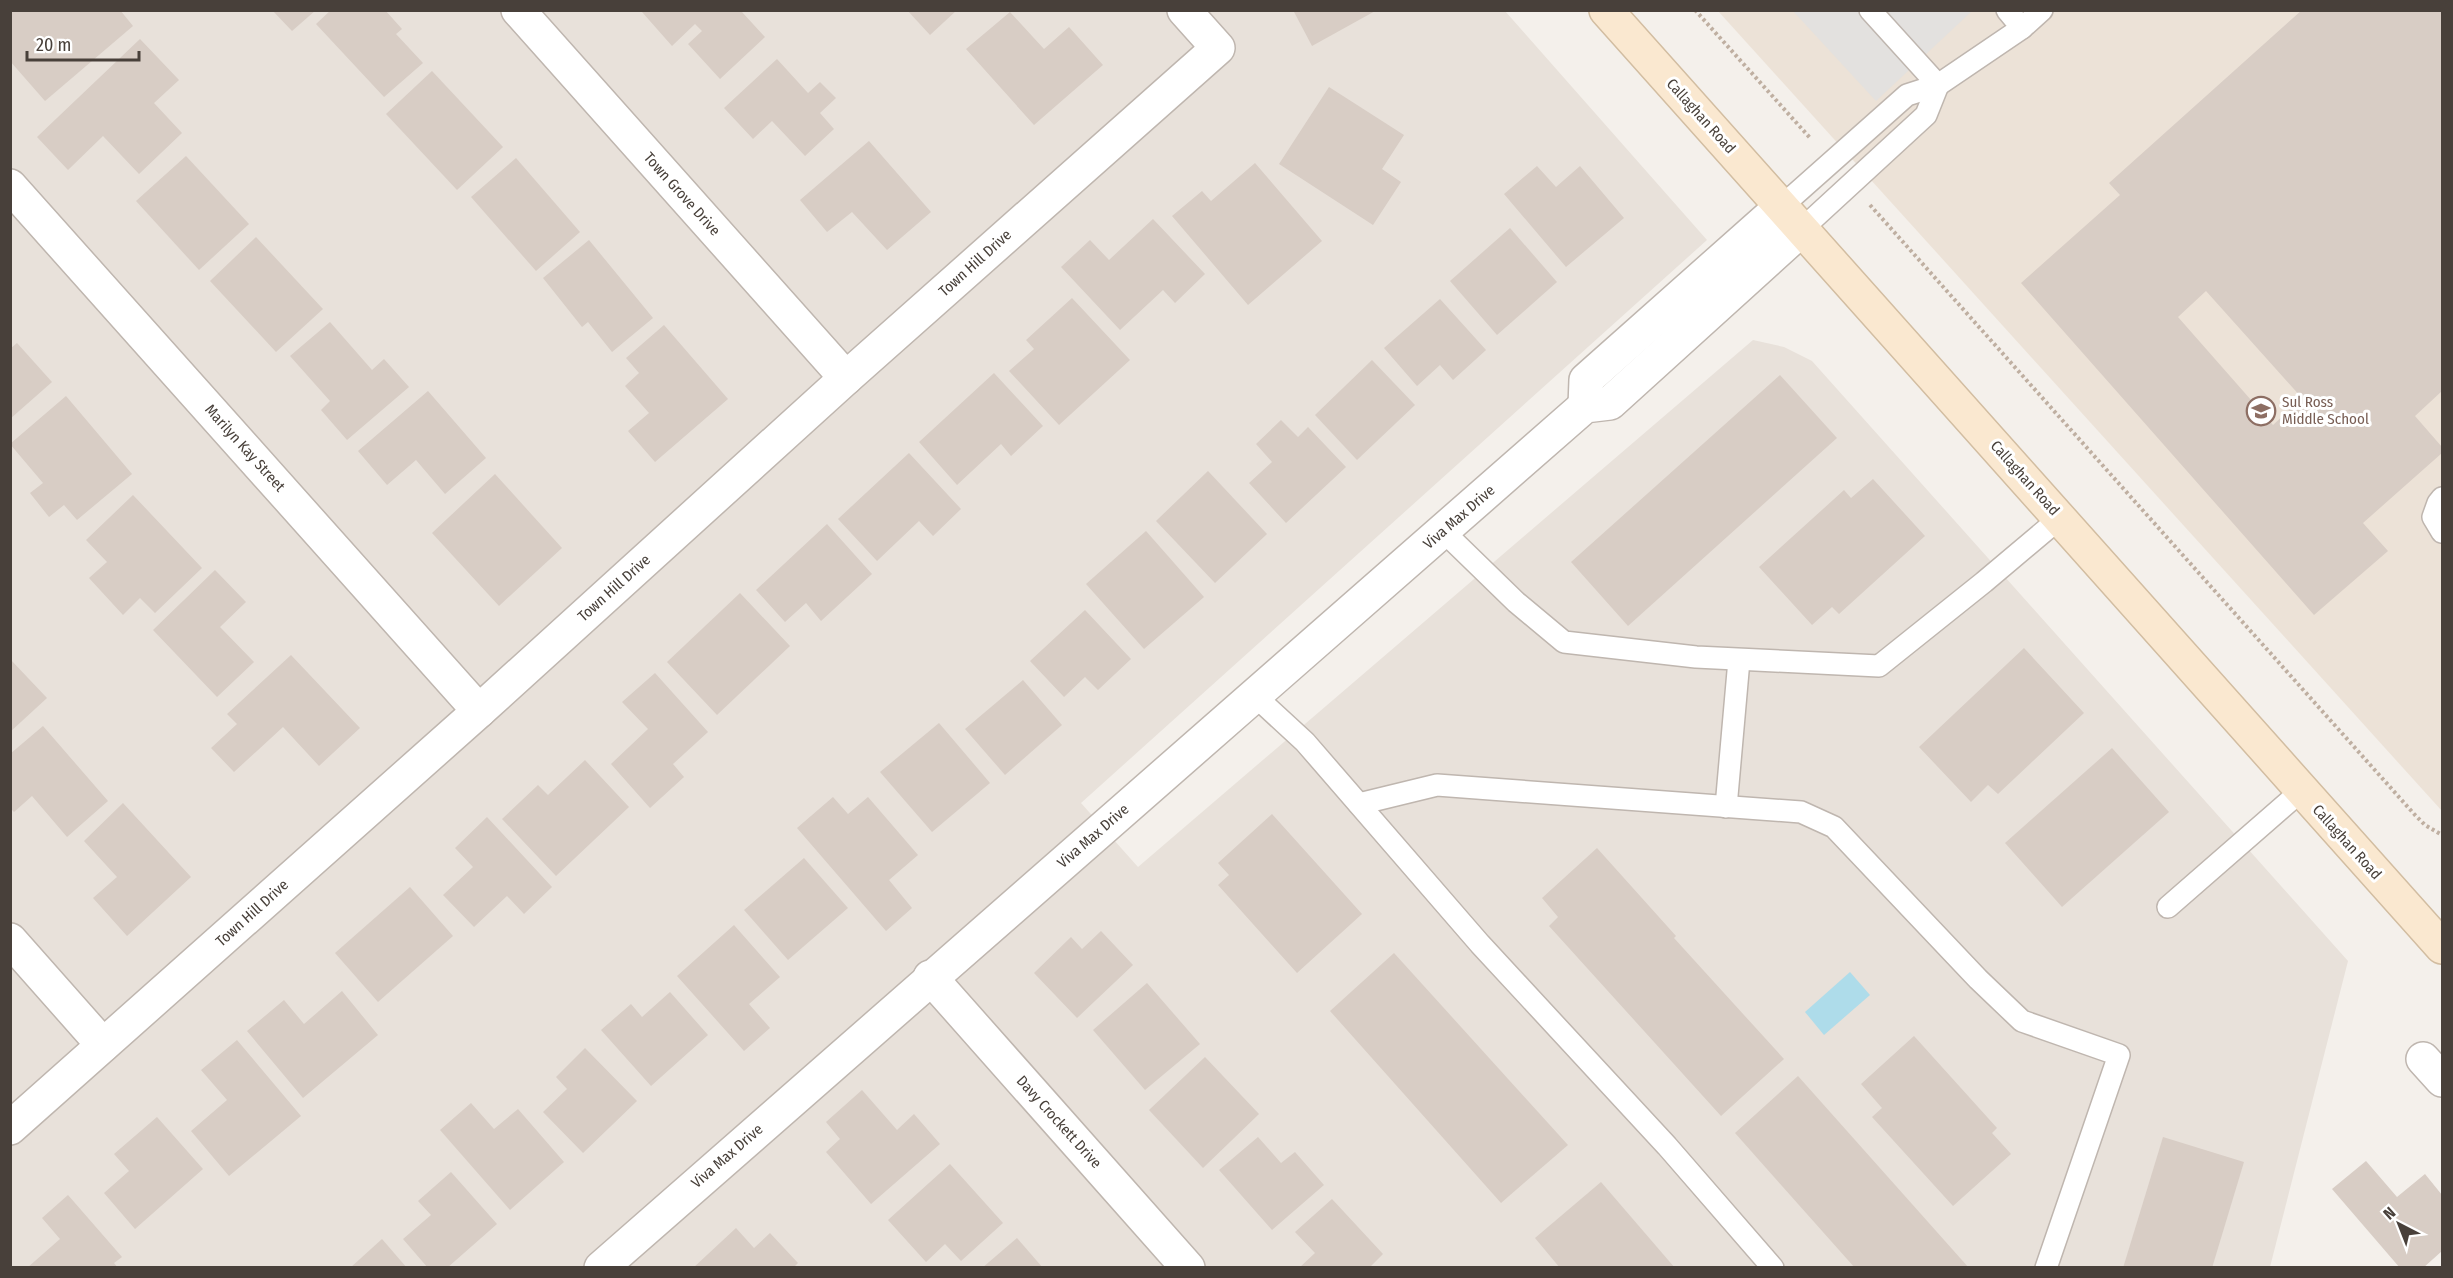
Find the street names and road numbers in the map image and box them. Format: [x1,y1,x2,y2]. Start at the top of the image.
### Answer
street label: Callaghan Road [1663,75,1739,157]
street label: Town Grove Drive [640,149,724,239]
street label: Town Hill Drive [935,226,1015,300]
street label: Marilyn Kay Street [201,401,289,495]
street label: Callaghan Road [1987,437,2063,519]
street label: Viva Max Drive [1420,481,1498,553]
street label: Town Hill Drive [574,551,654,625]
street label: Viva Max Drive [1054,800,1132,872]
street label: Callaghan Road [2309,801,2385,883]
street label: Town Hill Drive [212,876,292,950]
street label: Davy Crockett Drive [1013,1072,1105,1172]
street label: Viva Max Drive [688,1120,766,1192]

